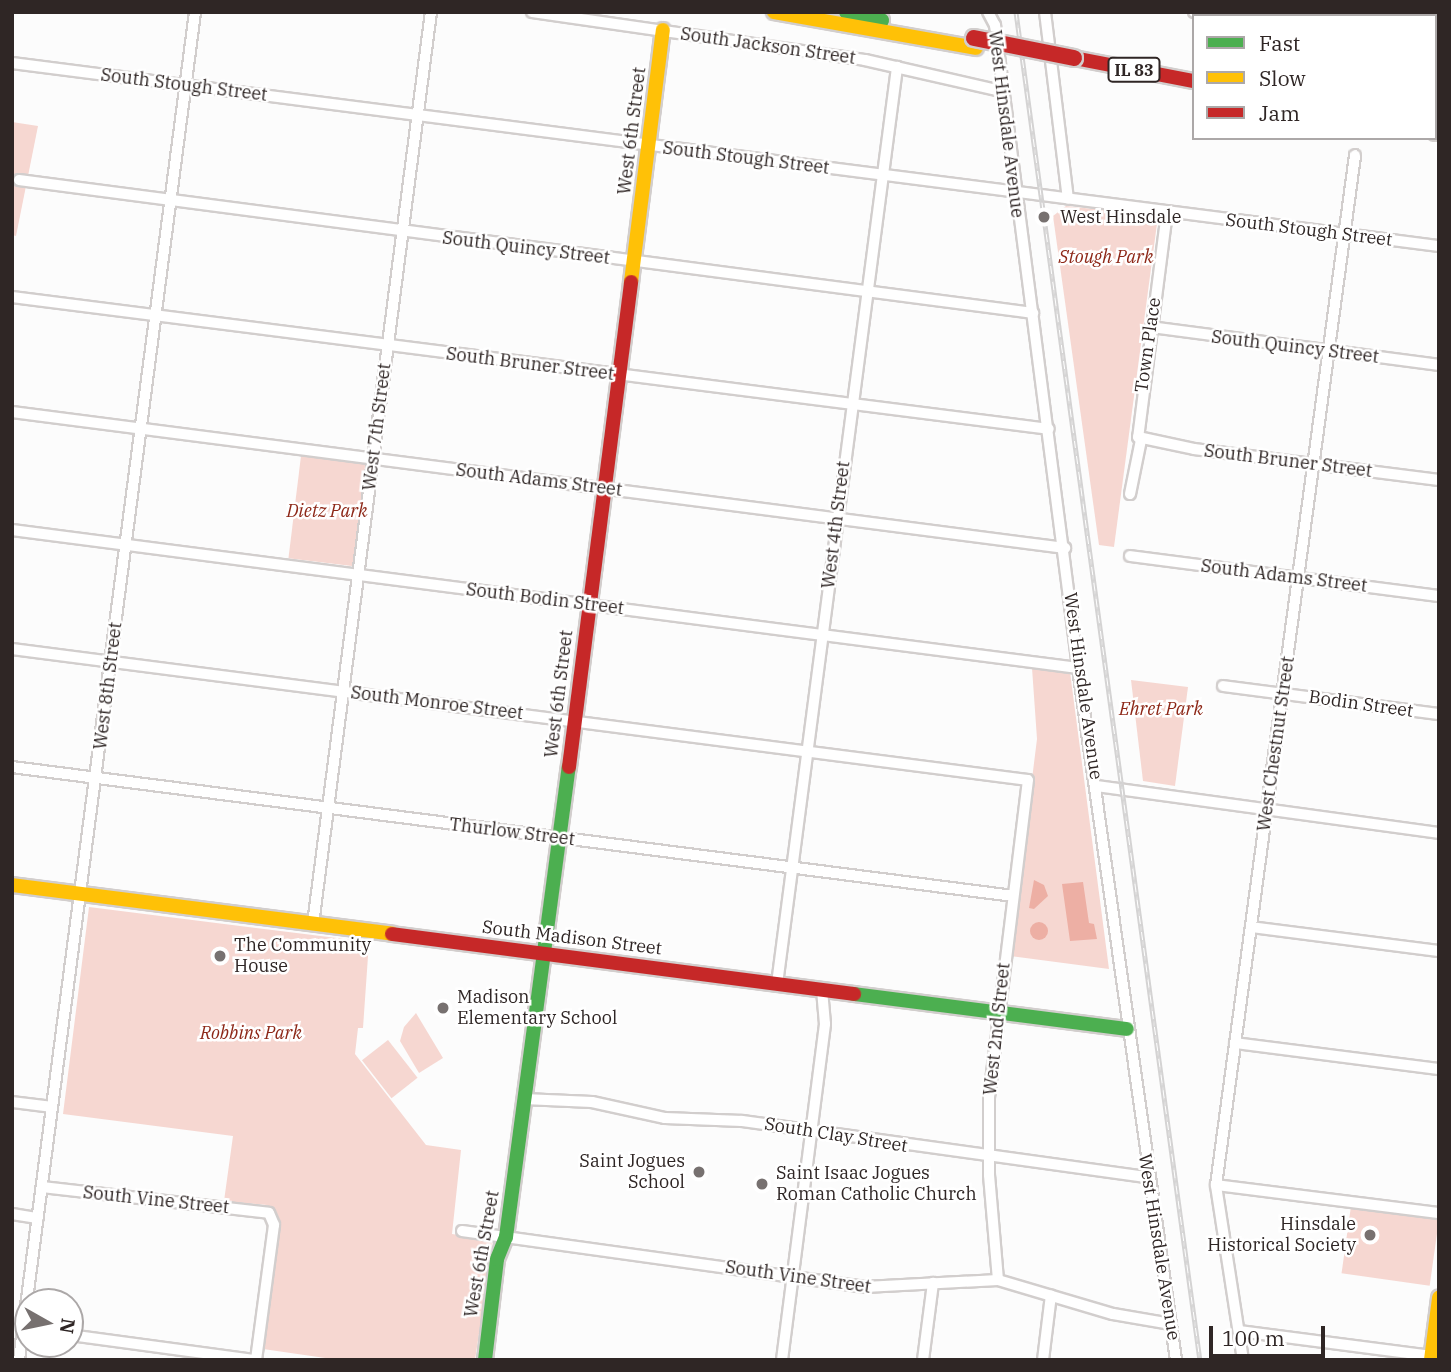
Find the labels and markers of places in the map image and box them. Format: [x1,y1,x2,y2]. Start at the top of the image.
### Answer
place label: West Hinsdale [1060,206,1181,228]
marker: West Hinsdale [1034,207,1054,227]
place label: The Community House [234,935,371,978]
marker: The Community House [212,948,228,964]
place label: Madison Elementary School [457,987,617,1030]
marker: Madison Elementary School [435,1000,451,1016]
place label: Saint Jogues School [579,1151,685,1194]
place label: Saint Isaac Jogues Roman Catholic Church [776,1163,977,1206]
marker: Saint Jogues School [691,1164,707,1180]
marker: Saint Isaac Jogues Roman Catholic Church [754,1176,770,1192]
place label: Hinsdale Historical Society [1207,1214,1356,1256]
marker: Hinsdale Historical Society [1362,1227,1378,1243]

